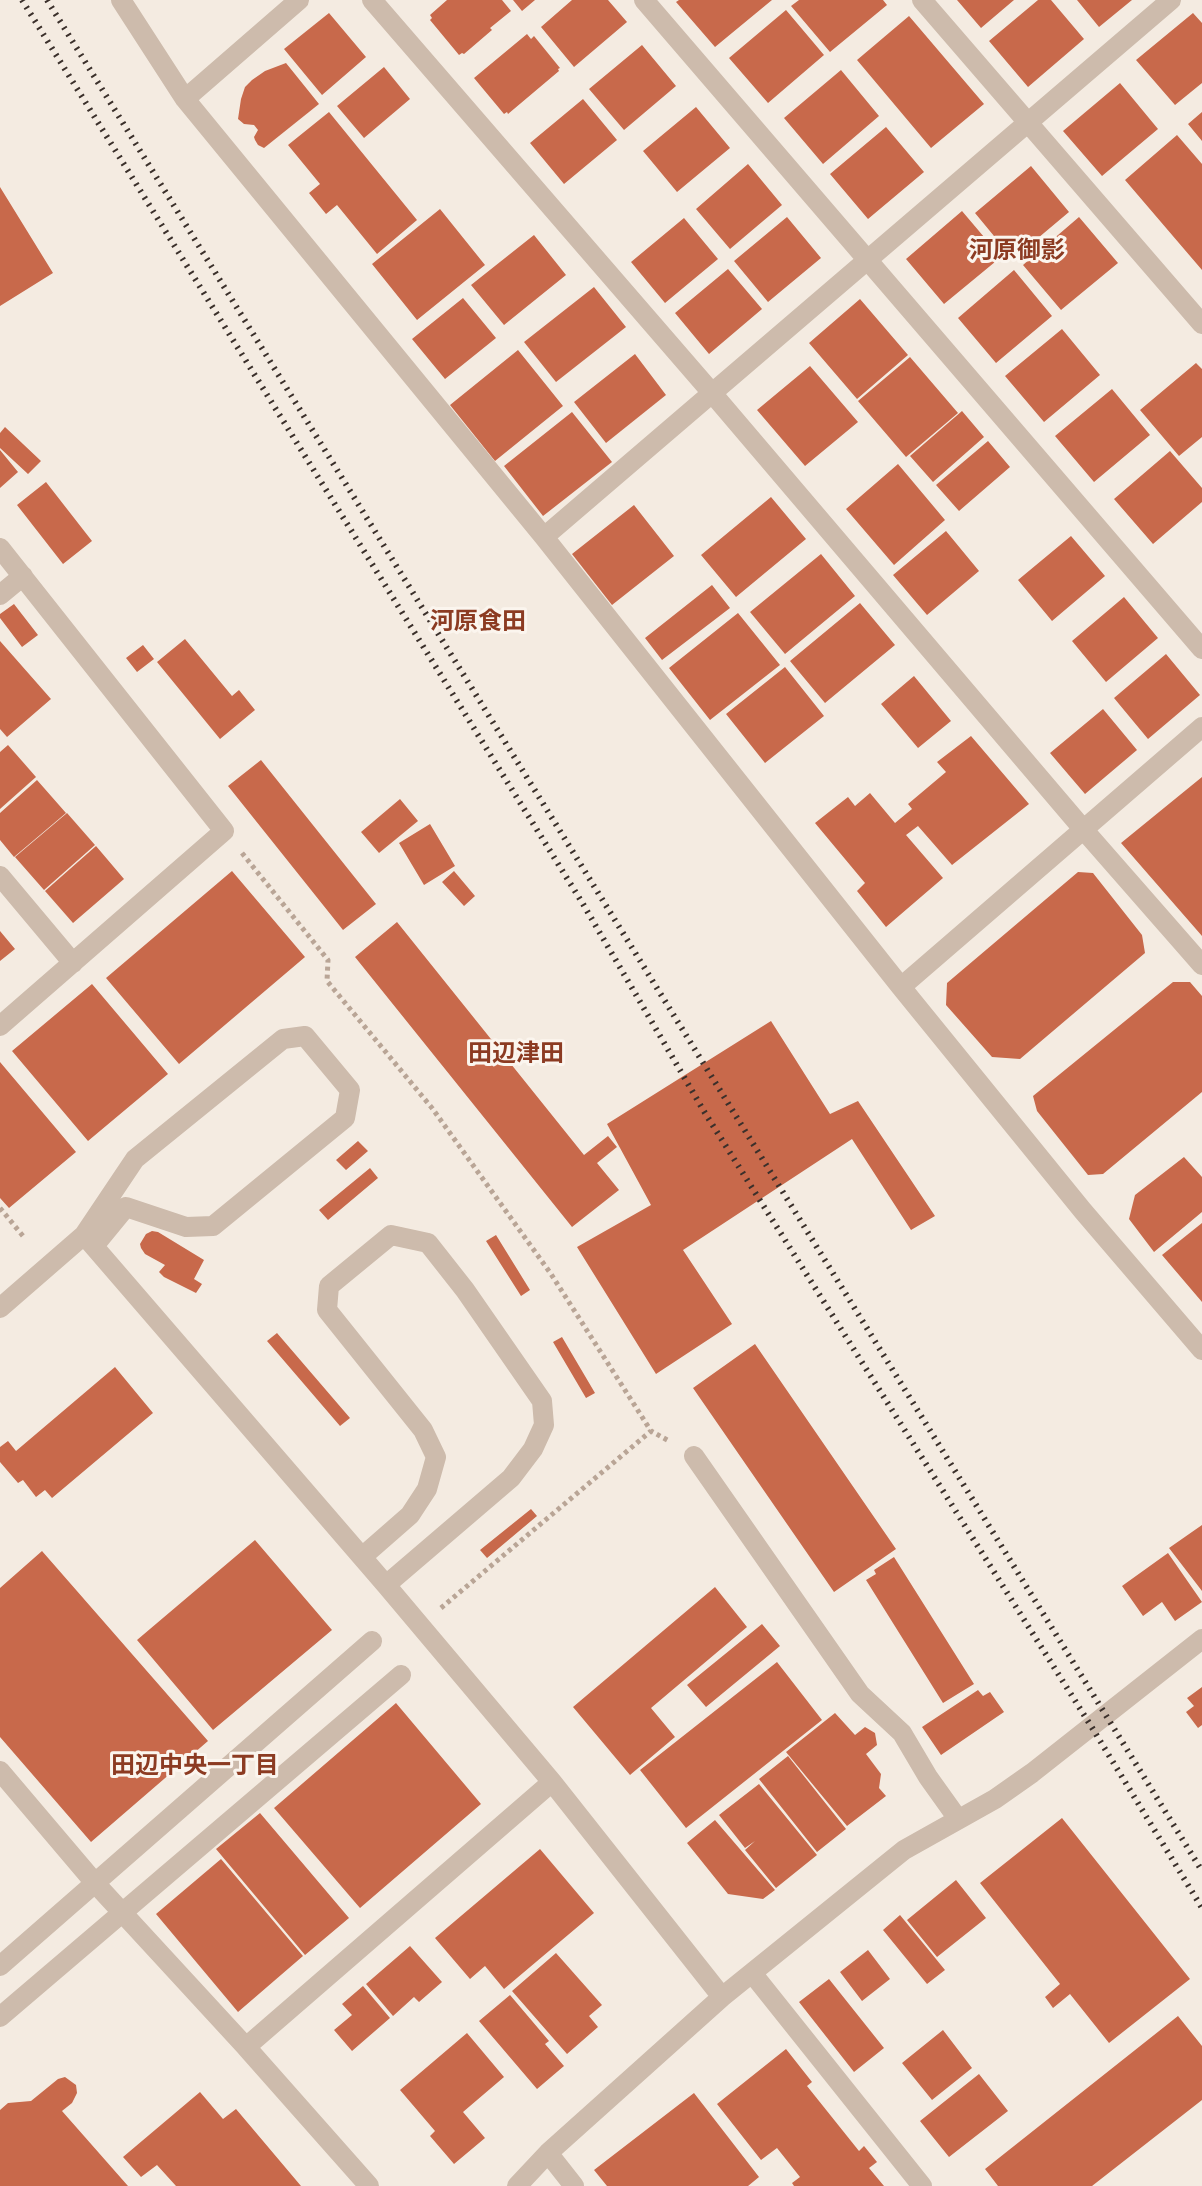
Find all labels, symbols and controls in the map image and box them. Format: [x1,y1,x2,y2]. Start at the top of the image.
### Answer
district label: 河原御影 [969,237,1065,265]
district label: 河原食田 [430,608,526,636]
district label: 田辺津田 [468,1040,564,1068]
district label: 田辺中央一丁目 [111,1752,279,1780]

